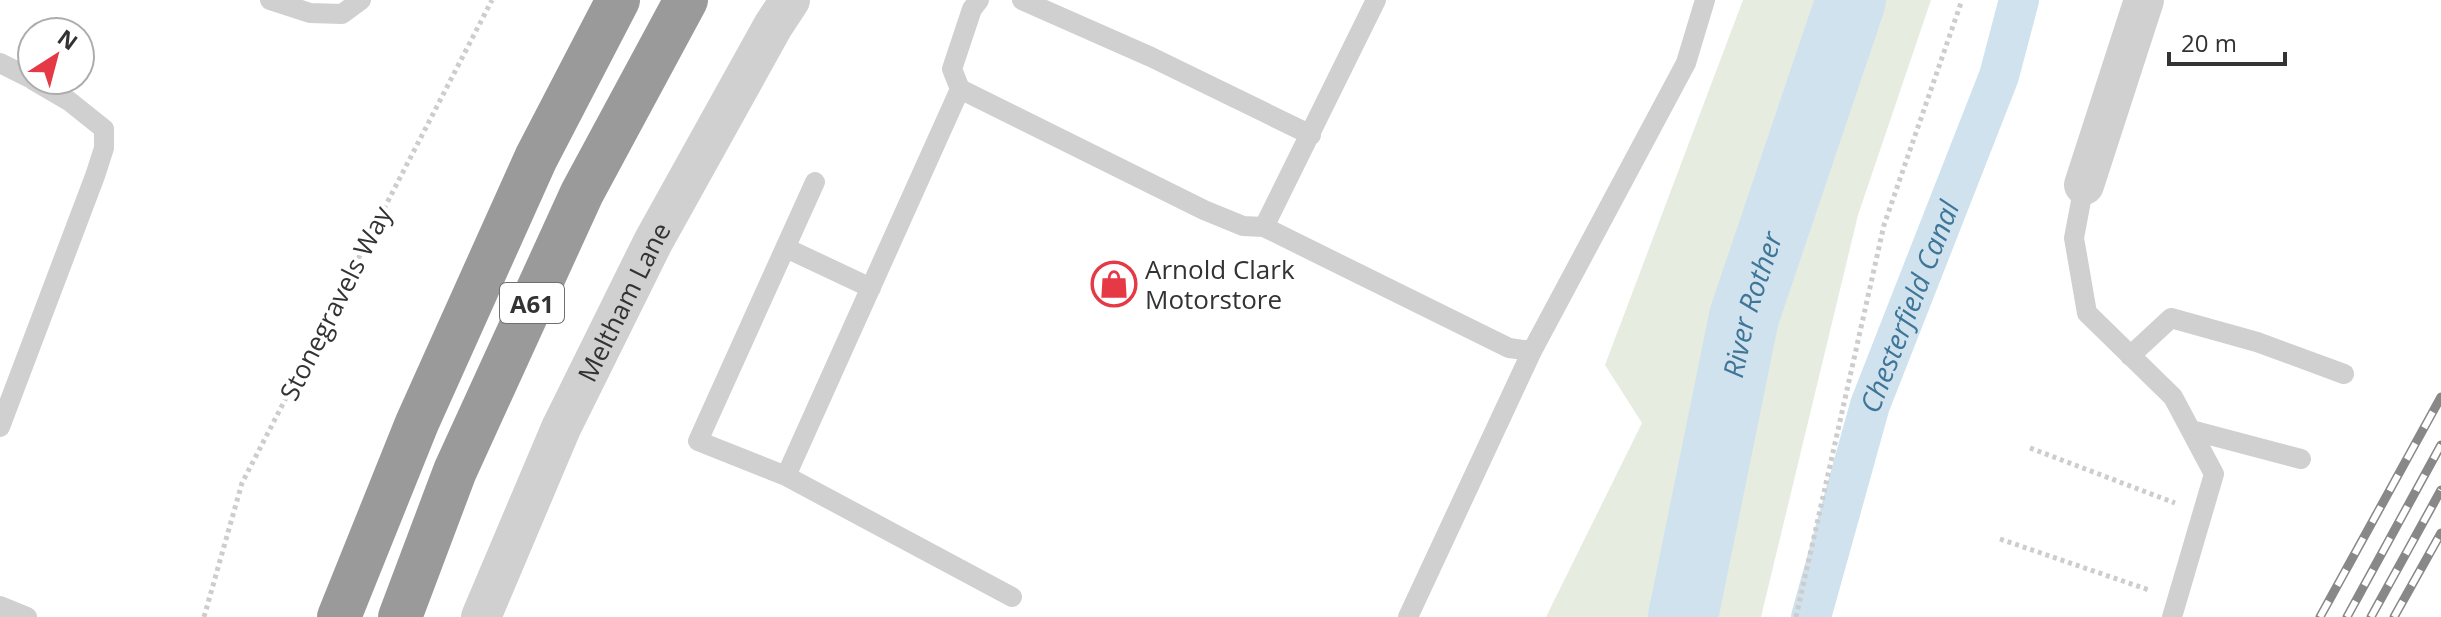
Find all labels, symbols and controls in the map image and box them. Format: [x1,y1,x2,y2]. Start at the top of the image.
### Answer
north arrow [16,16,96,96]
scale bar [2169,16,2285,66]
text: N [52,22,84,56]
text: 20 m [2181,26,2237,59]
water label: Chesterfield Canal [1850,194,1968,418]
street label: Stonegravels Way [270,199,400,406]
street label: Meltham Lane [569,216,679,388]
water label: River Rother [1713,226,1791,381]
place label: Arnold Clark Motorstore [1145,251,1295,317]
shop icon: Arnold Clark Motorstore [1090,260,1138,308]
road number: A61 [500,283,564,323]

